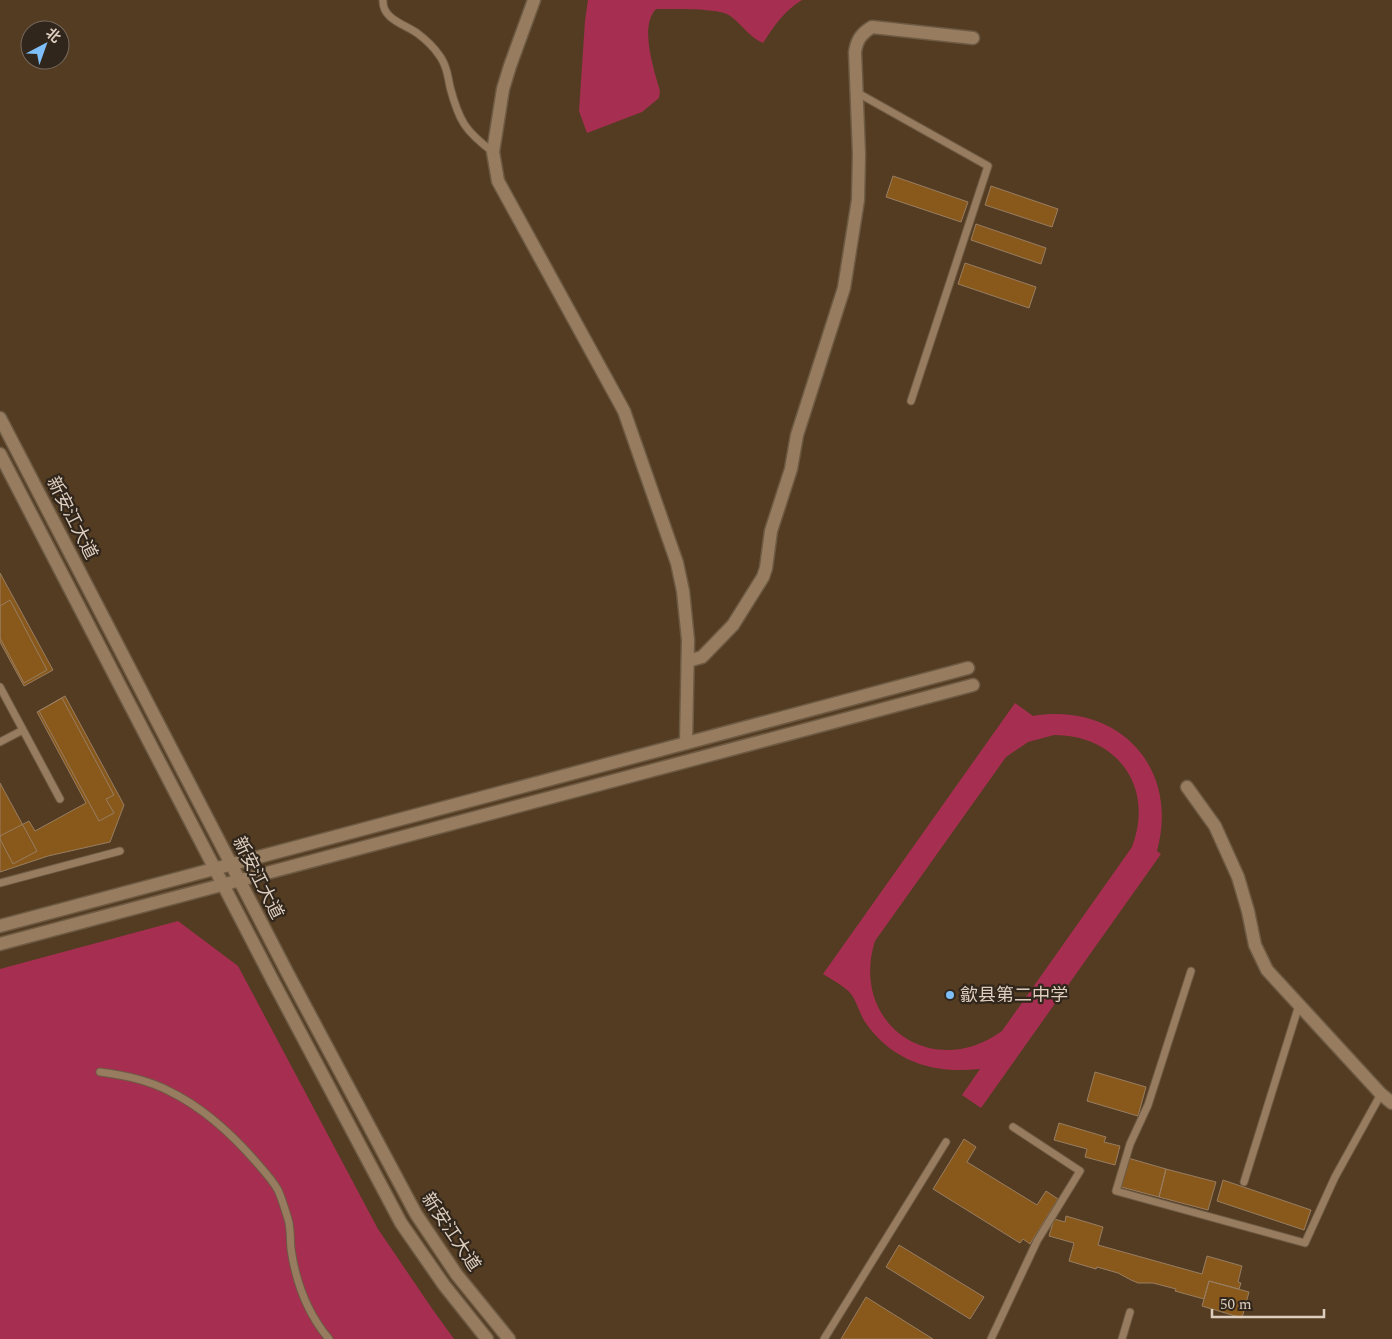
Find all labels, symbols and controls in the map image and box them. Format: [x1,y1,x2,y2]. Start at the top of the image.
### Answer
north arrow [20,20,70,70]
text: 北 [41,23,65,48]
street label: 新安江大道 [40,472,104,564]
street label: 新安江大道 [226,832,290,924]
place label: 歙县第二中学 [960,982,1068,1009]
marker: 歙县第二中学 [944,989,956,1001]
street label: 新安江大道 [415,1187,487,1277]
scale bar [1212,1286,1324,1318]
text: 50 m [1220,1293,1252,1316]

